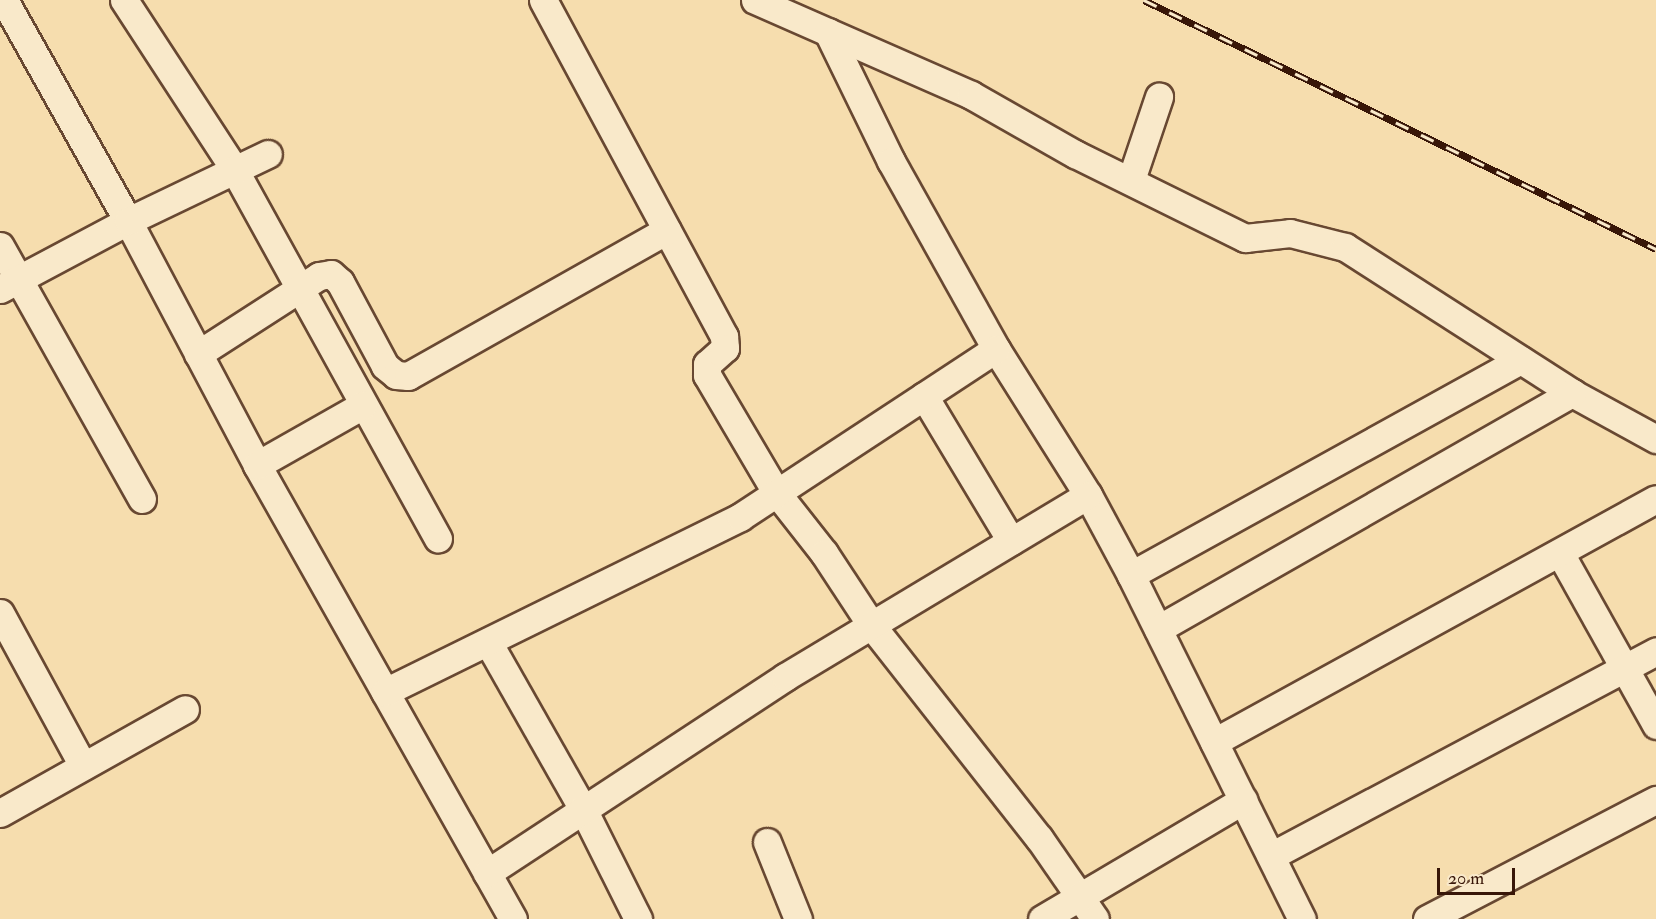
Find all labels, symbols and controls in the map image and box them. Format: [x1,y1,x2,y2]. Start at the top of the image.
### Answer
scale bar [1440,856,1518,894]
text: 20 m [1448,867,1484,890]

